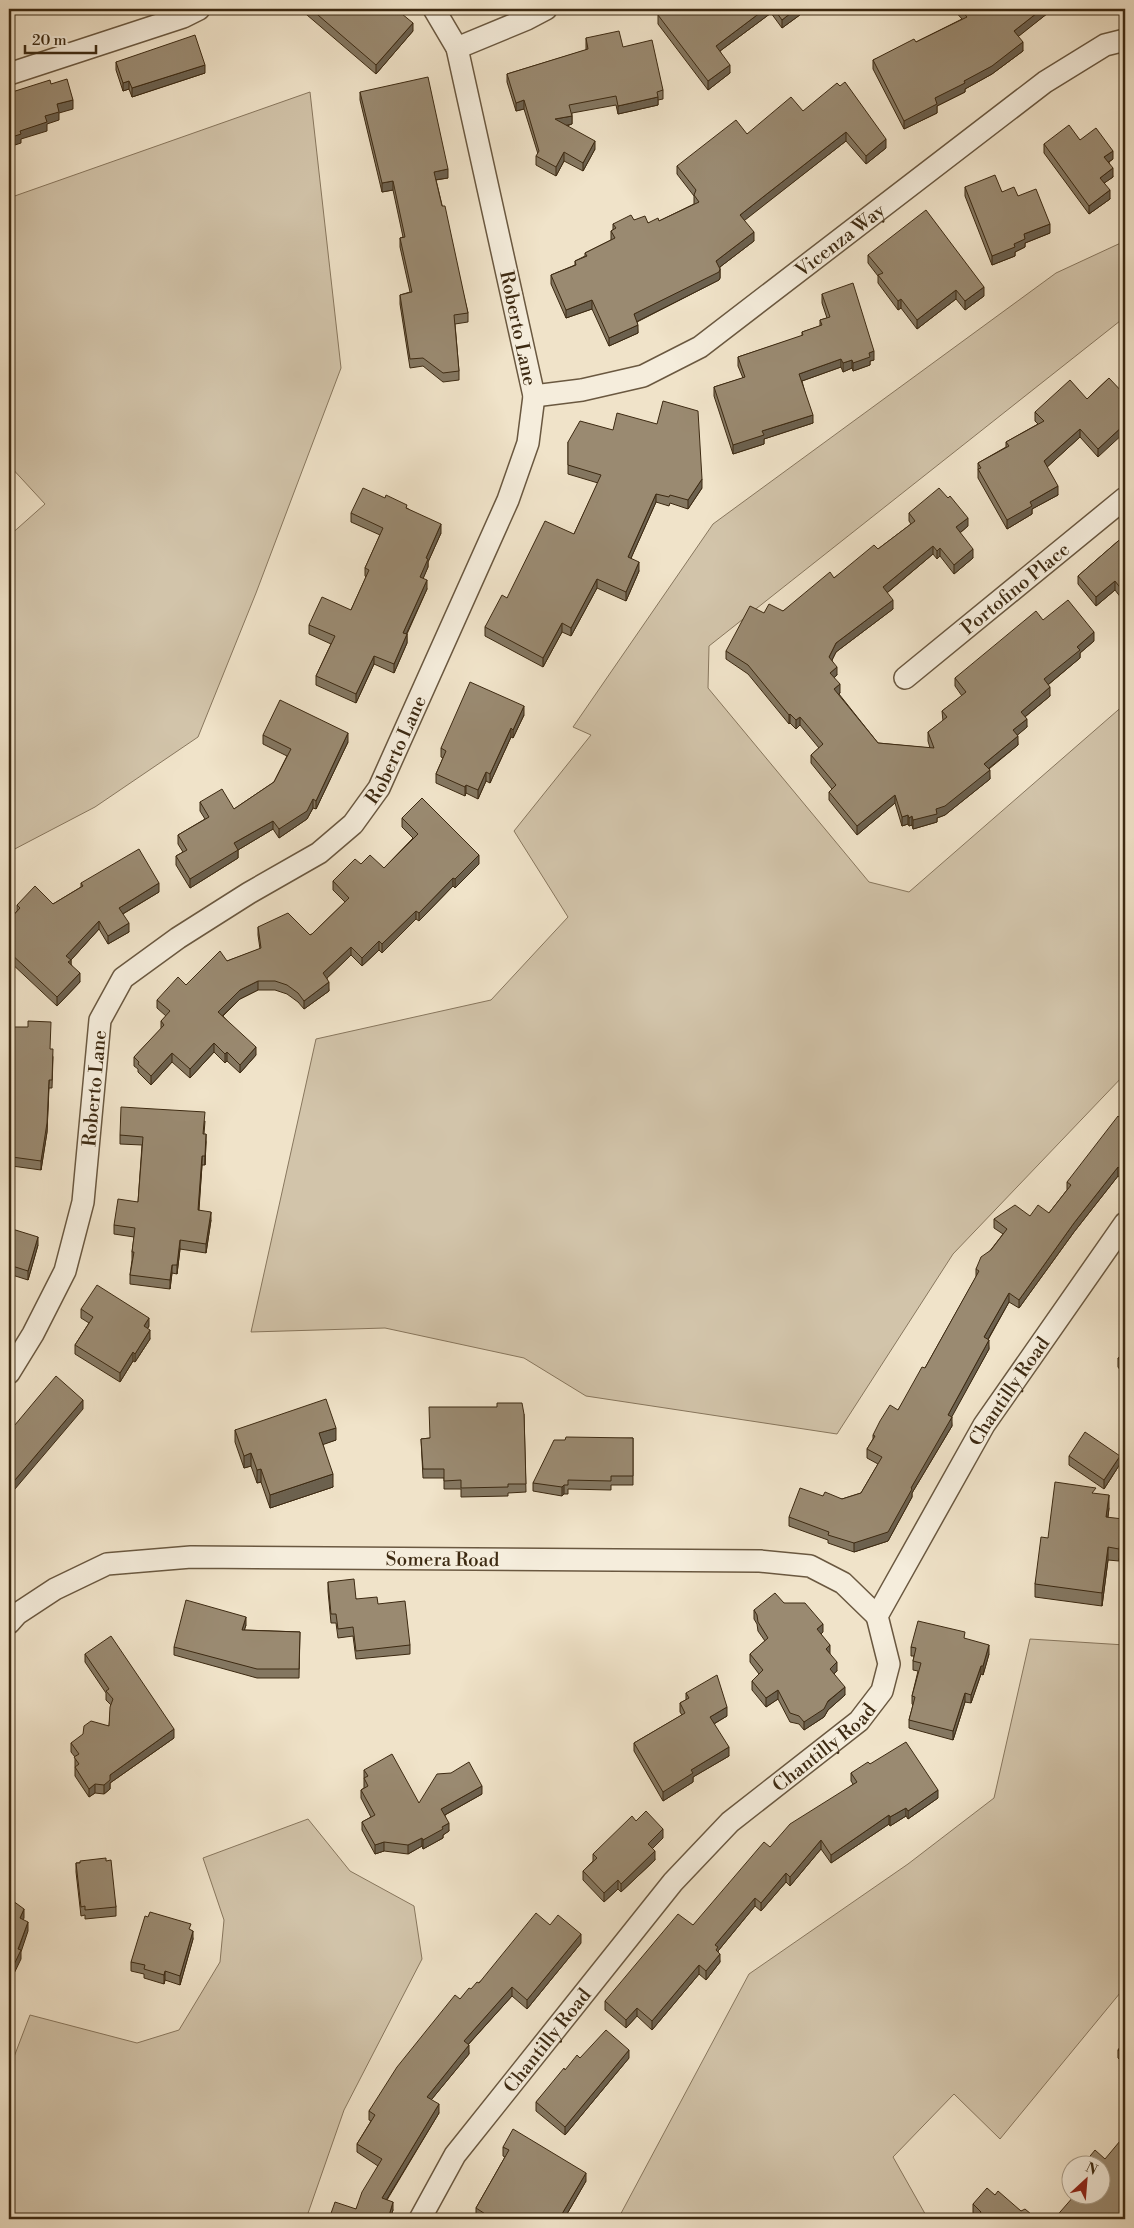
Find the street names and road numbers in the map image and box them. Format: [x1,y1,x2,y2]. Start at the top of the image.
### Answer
street label: Vicenza Way [790,198,891,283]
street label: Roberto Lane [494,268,542,388]
street label: Portofino Place [956,537,1075,640]
street label: Roberto Lane [360,692,432,809]
street label: Roberto Lane [77,1029,112,1148]
street label: Chantilly Road [964,1332,1055,1450]
street label: Somera Road [386,1547,500,1572]
street label: Chantilly Road [768,1699,881,1797]
street label: Chantilly Road [499,1983,597,2098]

